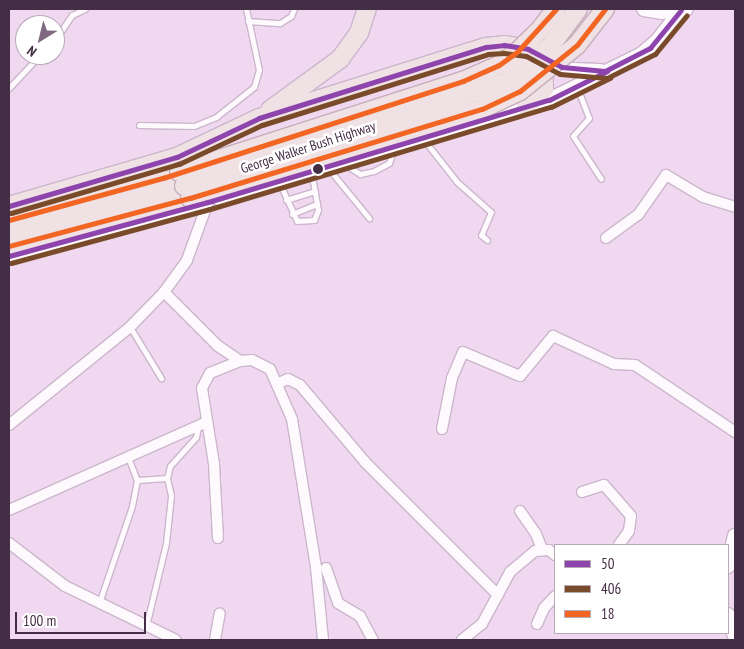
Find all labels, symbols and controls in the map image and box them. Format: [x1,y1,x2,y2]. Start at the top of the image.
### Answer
north arrow [15,15,65,65]
text: N [23,42,40,61]
street label: George Walker Bush Highway [238,117,378,177]
unlabelled marker [313,164,323,174]
legend [554,544,729,634]
text: 50 [601,554,615,573]
text: 406 [601,579,621,598]
scale bar [18,602,149,634]
text: 18 [601,604,615,623]
text: 100 m [23,611,56,630]

